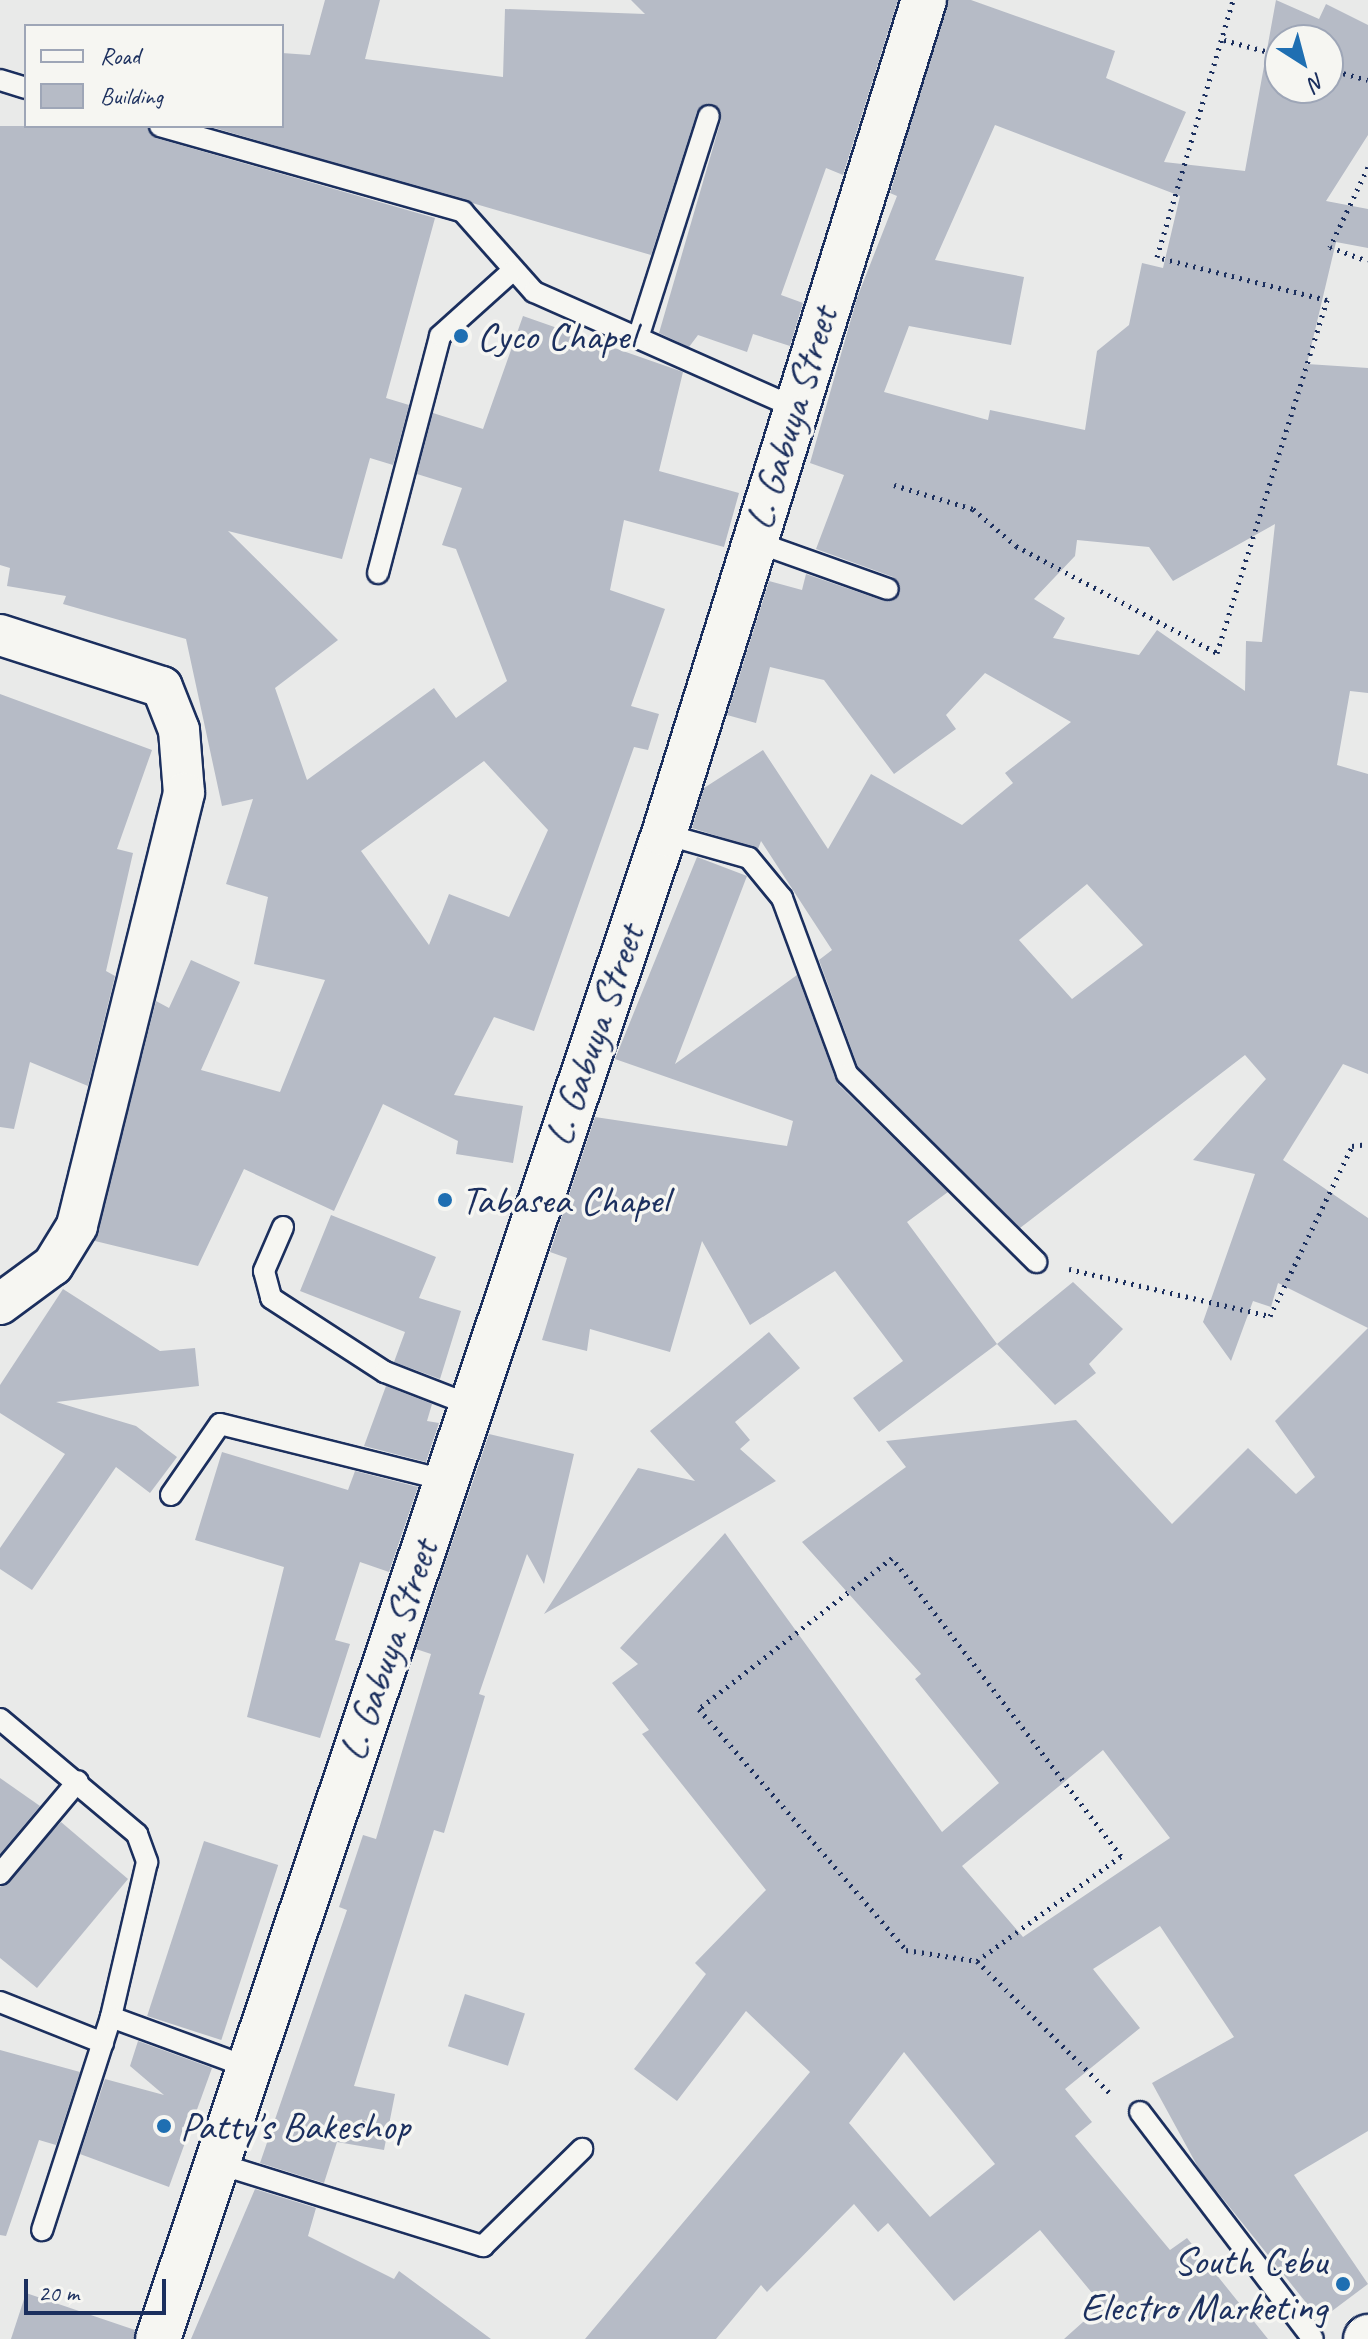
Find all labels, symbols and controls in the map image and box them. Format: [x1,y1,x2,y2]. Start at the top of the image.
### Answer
legend [24,24,284,128]
north arrow [1264,24,1344,104]
text: Road [100,41,140,71]
text: N [1303,66,1331,97]
text: Building [100,81,163,111]
street label: L. Gabuya Street [734,301,848,535]
place label: Cyco Chapel [477,312,637,360]
marker: Cyco Chapel [452,327,470,345]
street label: L. Gabuya Street [534,918,654,1152]
place label: Tabasea Chapel [461,1176,670,1224]
marker: Tabasea Chapel [436,1191,454,1209]
street label: L. Gabuya Street [328,1533,448,1767]
place label: Patty's Bakeshop [180,2102,409,2150]
marker: Patty's Bakeshop [155,2117,173,2135]
place label: South Cebu Electro Marketing [1079,2237,1327,2331]
scale bar [28,2263,170,2313]
marker: South Cebu Electro Marketing [1334,2275,1352,2293]
text: 20 m [38,2278,79,2308]

